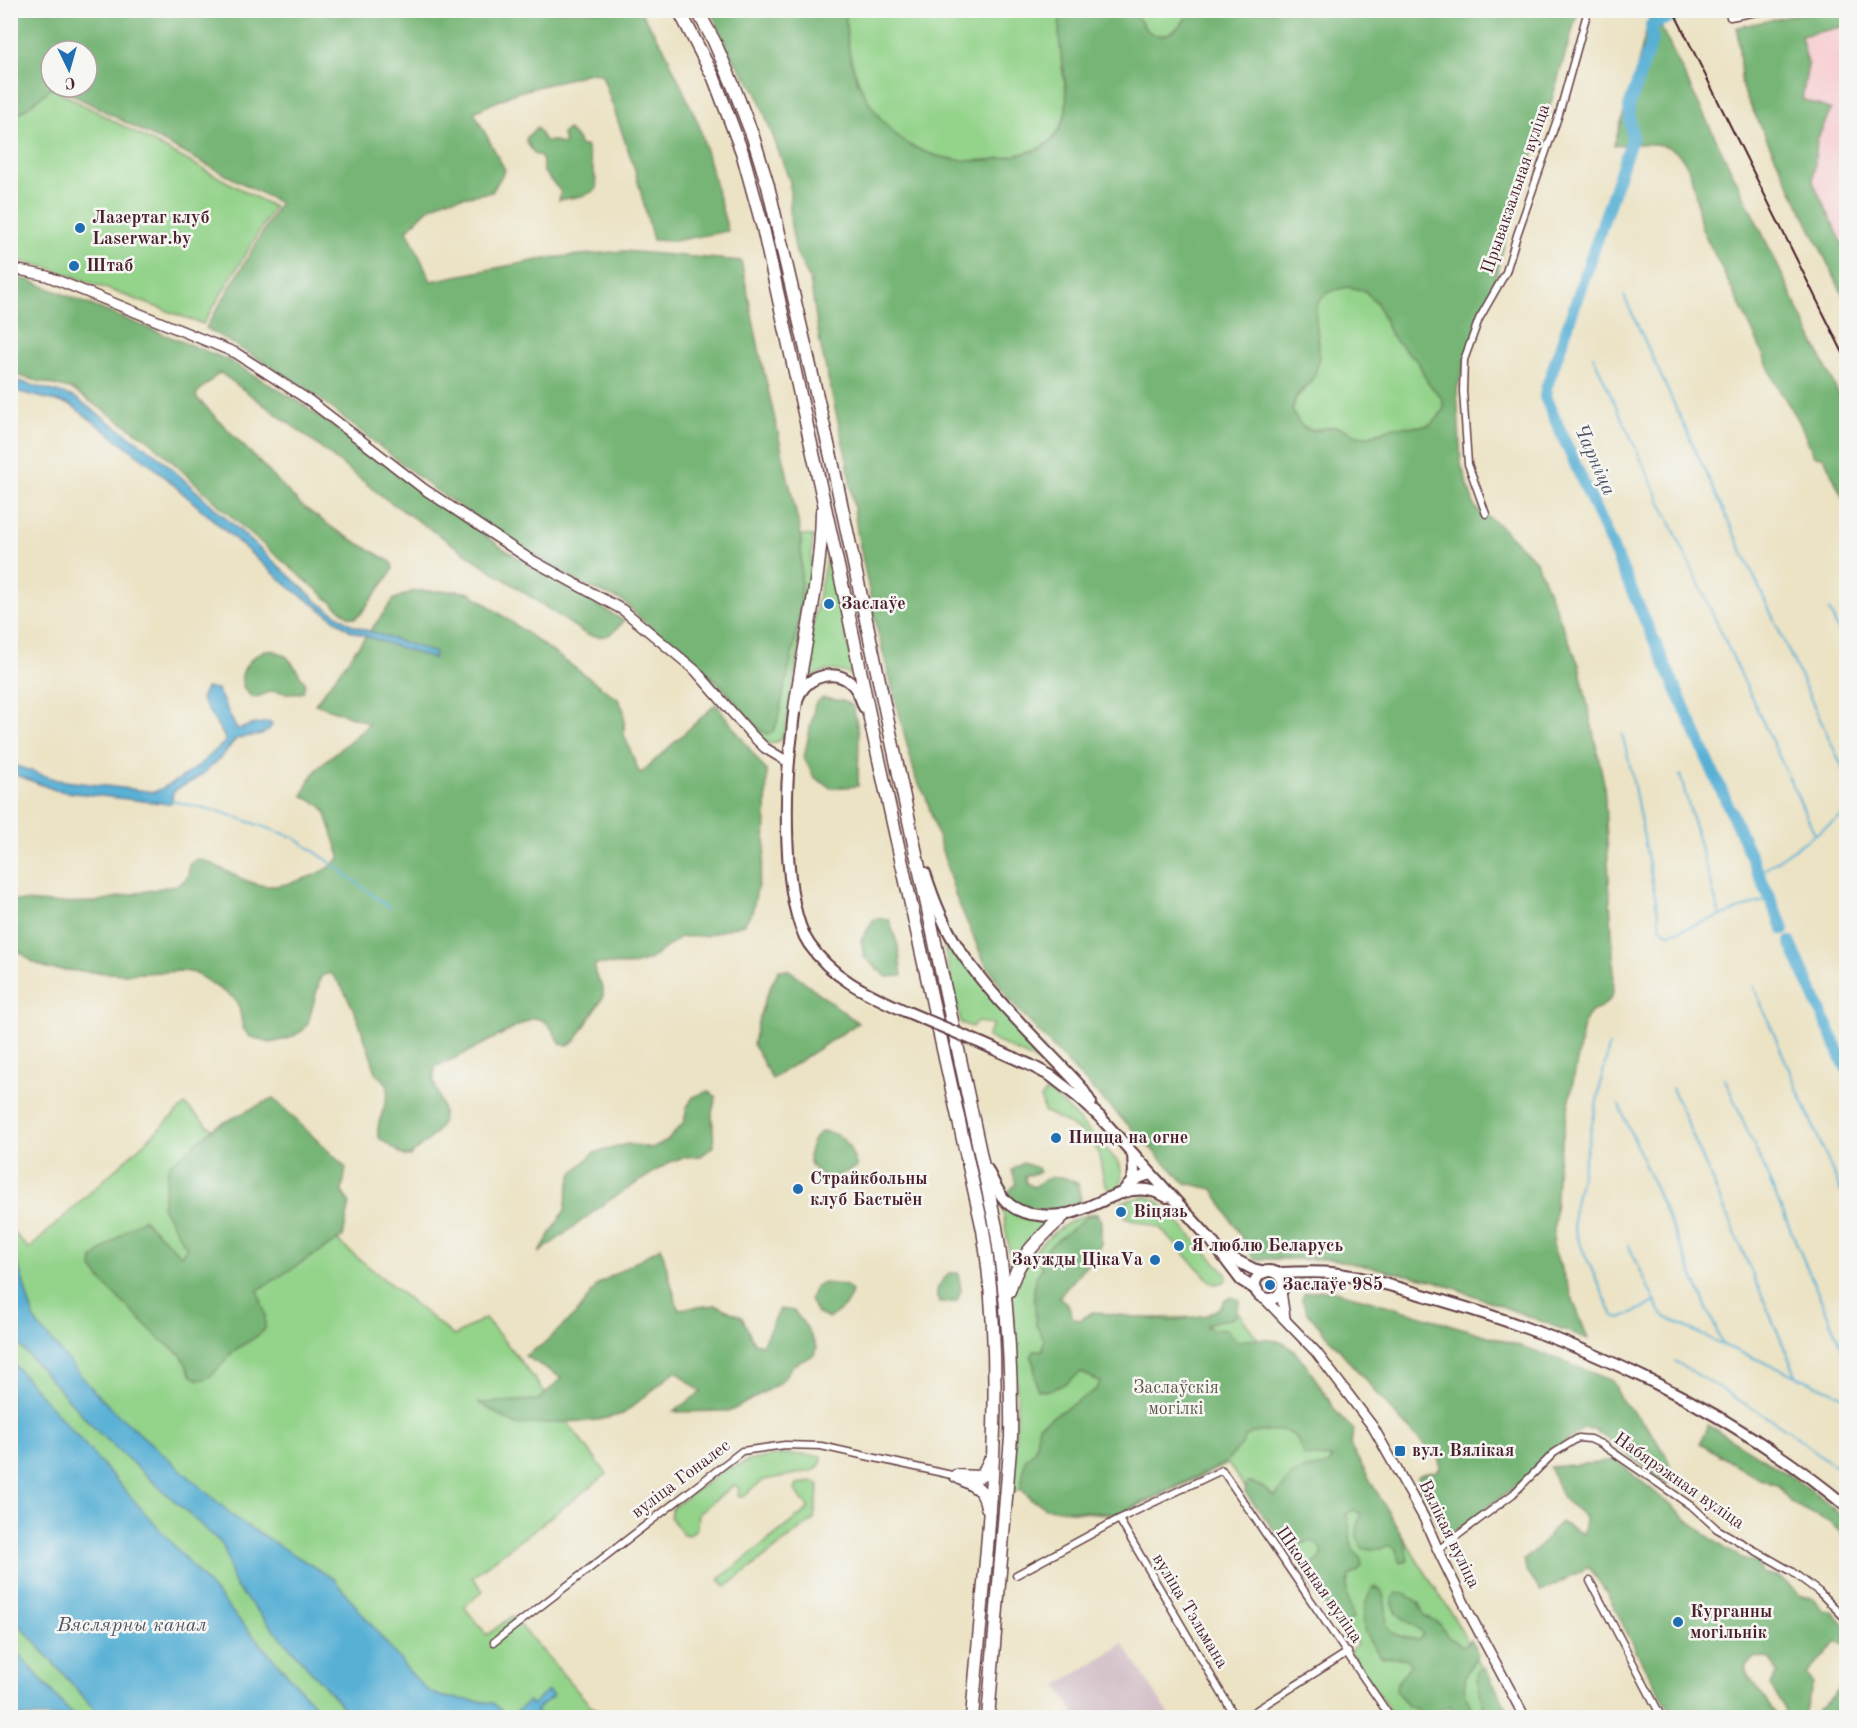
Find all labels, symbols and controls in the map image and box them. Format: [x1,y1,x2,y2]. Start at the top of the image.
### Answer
north arrow [39,39,99,99]
text: С [64,74,76,90]
street label: Прывакзальная вуліца [1478,102,1554,276]
place label: Лазертаг клуб Laserwar.by [92,209,210,248]
marker: Лазертаг клуб Laserwar.by [73,221,87,235]
place label: Штаб [86,257,133,275]
marker: Штаб [67,259,81,273]
water label: Чарніца [1569,421,1619,499]
place label: Заслаўе [841,595,906,613]
marker: Заслаўе [822,597,836,611]
place label: Пицца на огне [1068,1129,1188,1147]
marker: Пицца на огне [1049,1131,1063,1145]
place label: Страйкбольны клуб Бастыён [810,1170,928,1209]
marker: Страйкбольны клуб Бастыён [791,1182,805,1196]
place label: Віцязь [1133,1203,1188,1221]
marker: Віцязь [1114,1205,1128,1219]
place label: Я люблю Беларусь [1191,1237,1343,1255]
marker: Я люблю Беларусь [1172,1239,1186,1253]
place label: Заужды ЦікаVа [1011,1251,1143,1269]
marker: Заужды ЦікаVа [1148,1253,1162,1267]
place label: Заслаўе 985 [1282,1276,1383,1294]
marker: Заслаўе 985 [1263,1278,1277,1292]
park label: Заслаўскія могілкі [1133,1379,1219,1418]
street label: Набярэжная вуліца [1610,1429,1748,1533]
street label: вуліца Гоналес [628,1436,734,1522]
place label: вул. Вялікая [1412,1442,1514,1460]
marker: вул. Вялікая [1393,1444,1407,1458]
street label: Вялікая вуліца [1415,1477,1483,1591]
street label: Школьная вуліца [1272,1524,1366,1646]
street label: вуліца Тэльмана [1149,1550,1231,1672]
place label: Курганны могільнік [1690,1603,1772,1642]
marker: Курганны могільнік [1671,1615,1685,1629]
water label: Вяслярны канал [56,1616,207,1636]

